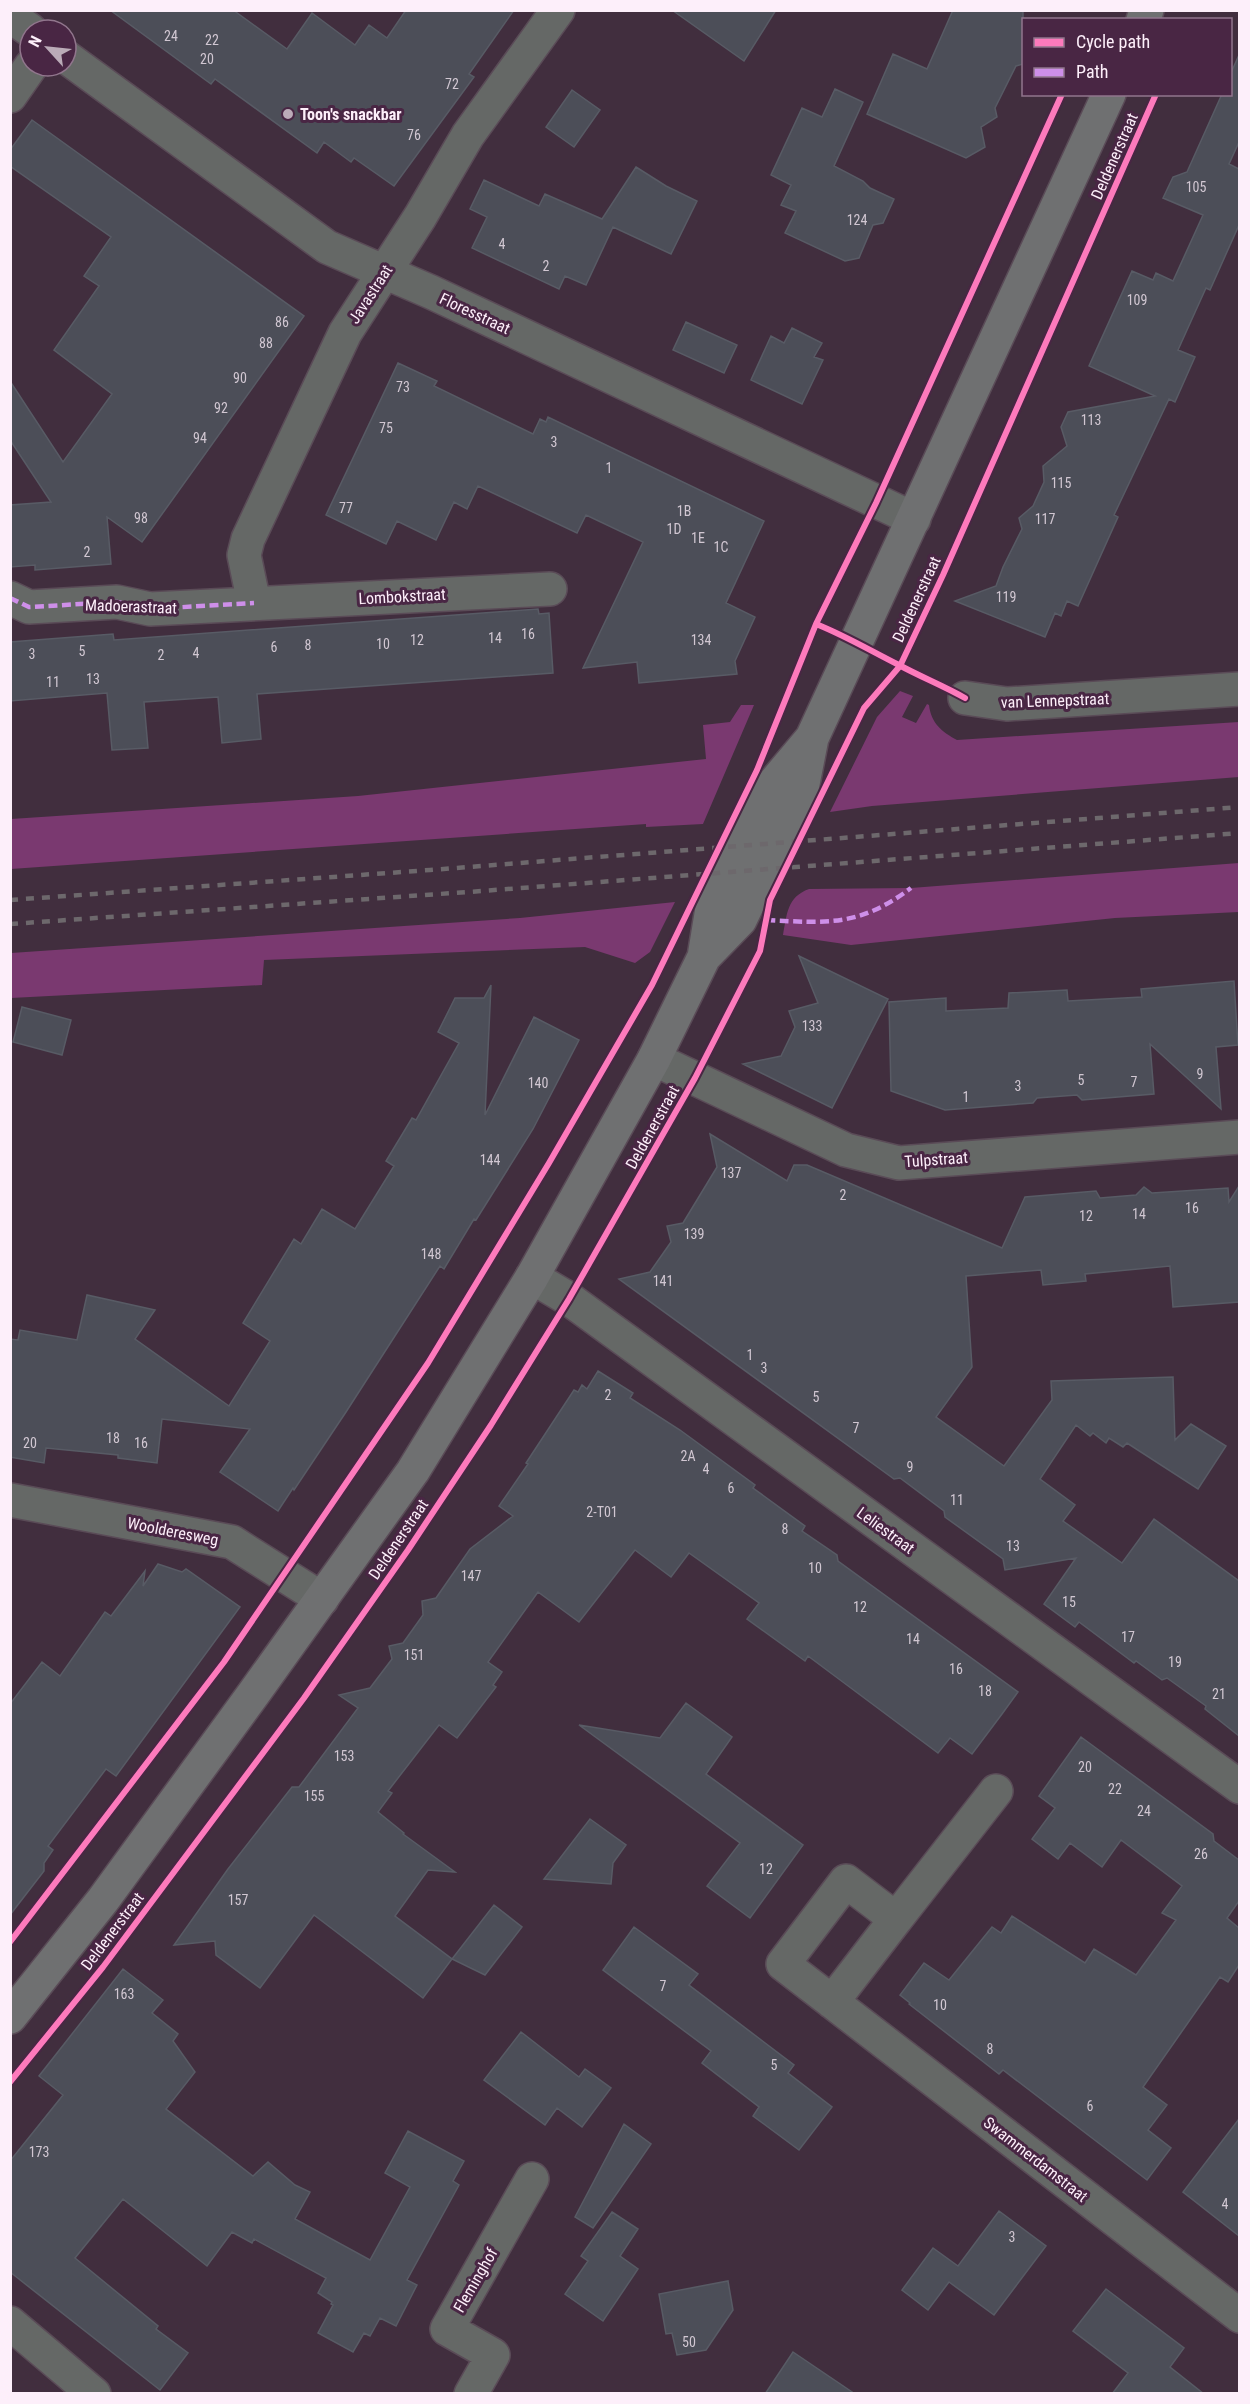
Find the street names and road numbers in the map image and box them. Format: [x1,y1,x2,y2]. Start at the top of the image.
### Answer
street label: Deldenerstraat [1087,110,1142,202]
street label: Javastraat [344,261,397,327]
street label: Floresstraat [437,289,513,338]
street label: Deldenerstraat [888,553,945,645]
street label: Lombokstraat [358,585,446,608]
street label: Madoerastraat [85,595,178,618]
street label: van Lennepstraat [1000,689,1110,712]
street label: Deldenerstraat [622,1082,683,1172]
street label: Tulpstraat [904,1148,969,1171]
street label: Deldenerstraat [365,1495,432,1583]
street label: Leliestraat [853,1503,918,1558]
street label: Woolderesweg [126,1513,220,1550]
street label: Deldenerstraat [77,1888,148,1974]
street label: Swammerdamstraat [980,2113,1092,2206]
street label: Fleminghof [449,2245,501,2316]

